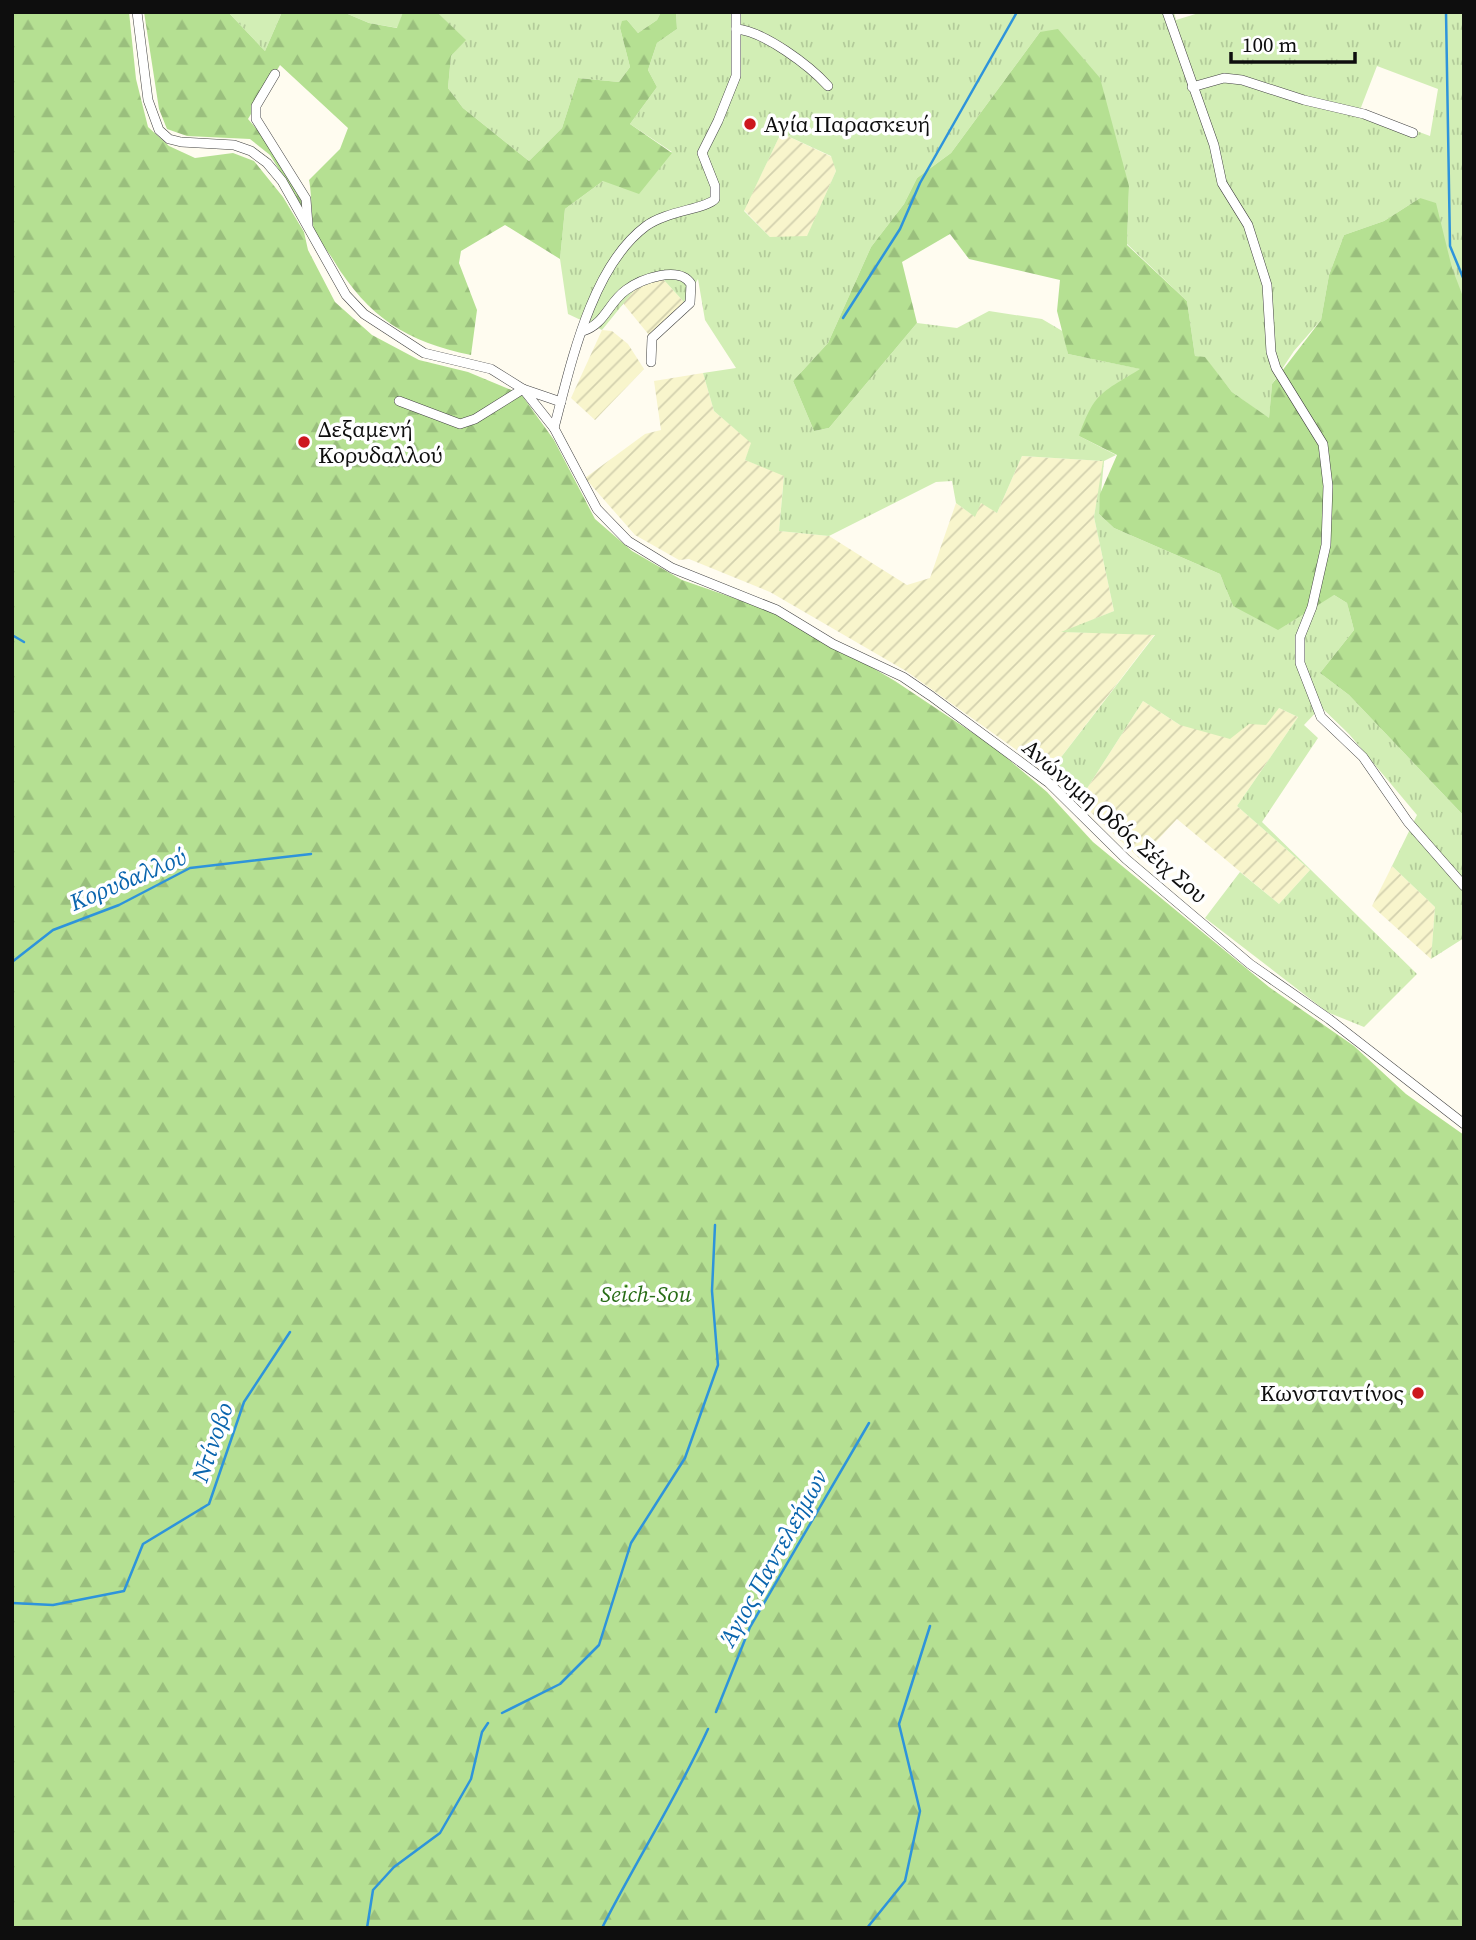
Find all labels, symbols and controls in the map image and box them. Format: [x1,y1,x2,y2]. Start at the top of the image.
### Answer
scale bar [1231,21,1355,65]
text: 100 m [1242,30,1297,59]
place label: Αγία Παρασκευή [764,108,930,140]
marker: Αγία Παρασκευή [742,116,758,132]
place label: Δεξαμενή Κορυδαλλού [318,413,442,471]
marker: Δεξαμενή Κορυδαλλού [296,434,312,450]
street label: Ανώνυμη Οδός Σέιχ Σου [1016,732,1214,910]
water label: Κορυδαλλού [63,839,192,919]
park label: Seich-Sou [600,1278,692,1310]
place label: Κωνσταντίνος [1260,1377,1404,1409]
marker: Κωνσταντίνος [1410,1385,1426,1401]
water label: Ντίνοβο [183,1398,241,1487]
water label: Άγιος Παντελεήμων [710,1463,836,1653]

